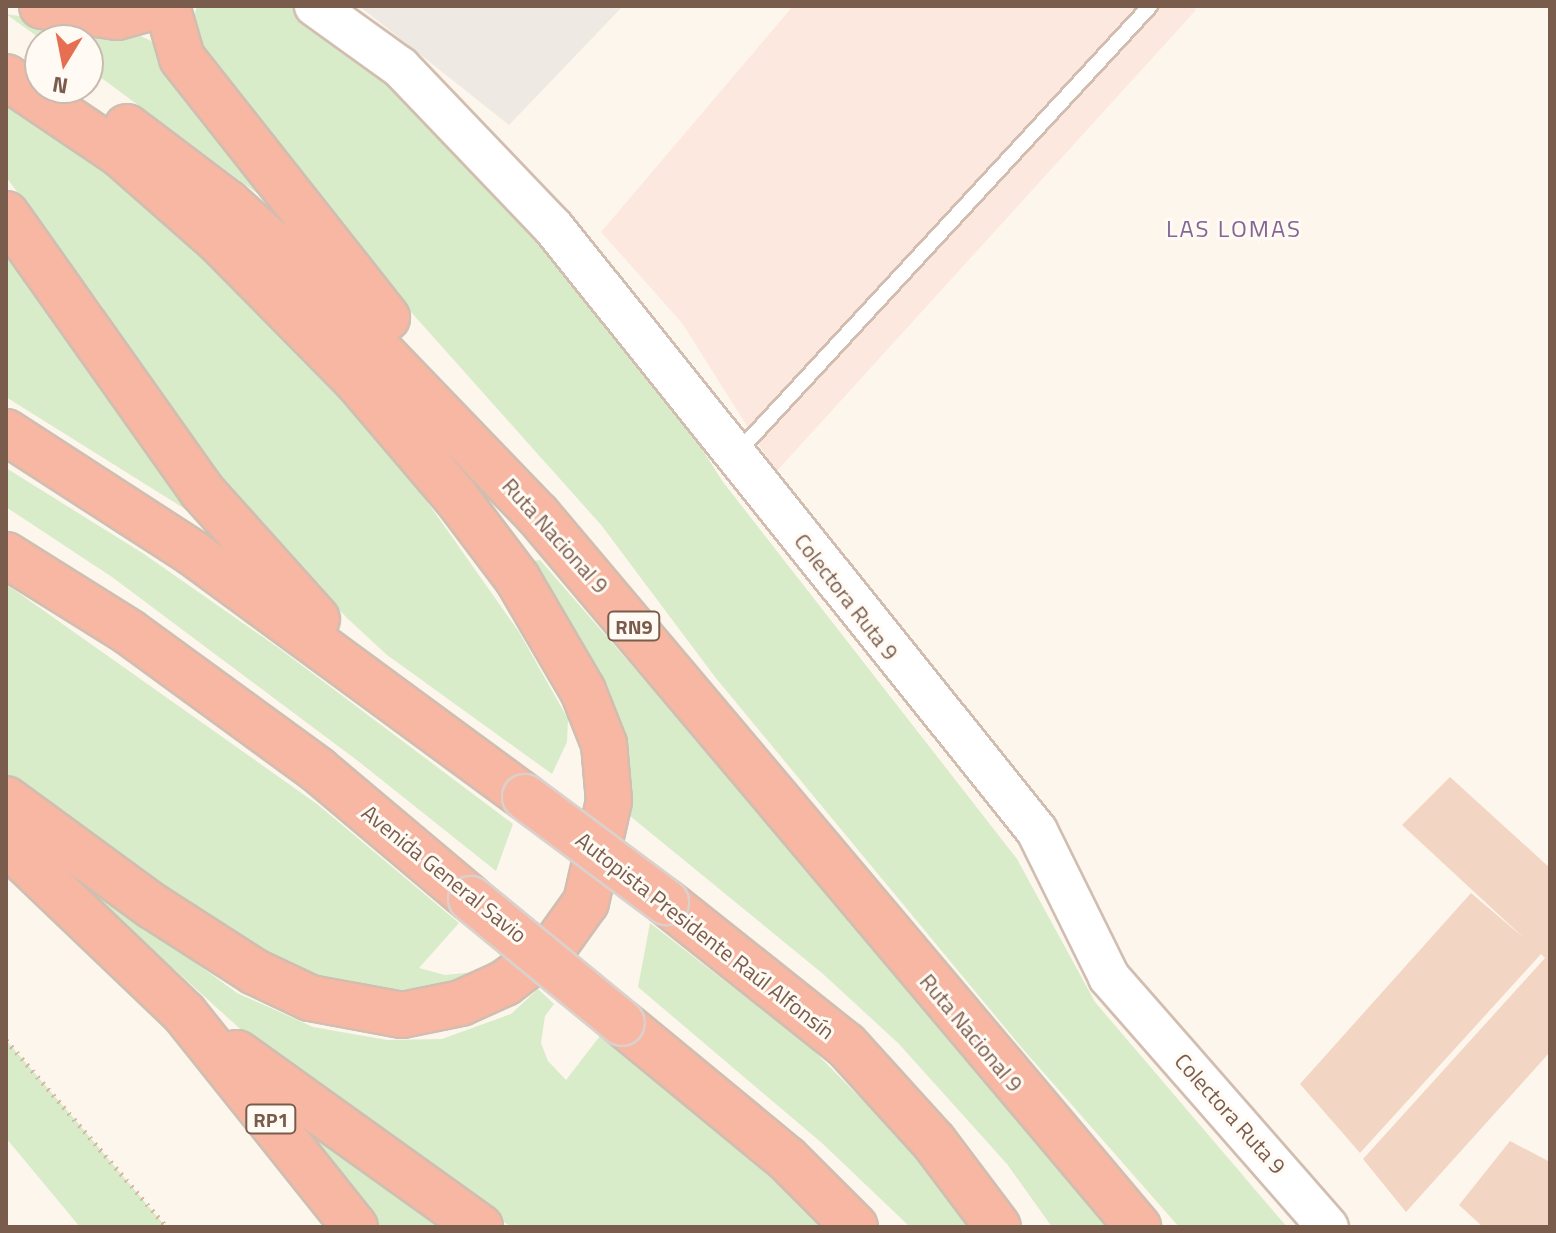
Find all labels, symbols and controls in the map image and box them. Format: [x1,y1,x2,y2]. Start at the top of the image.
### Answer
north arrow [24,24,104,104]
text: N [50,68,71,104]
district label: LAS LOMAS [1166,215,1302,243]
street label: Ruta Nacional 9 [496,473,614,599]
street label: Colectora Ruta 9 [788,529,904,665]
road number: RN9 [606,610,662,642]
street label: Avenida General Savio [356,799,532,949]
street label: Autopista Presidente Raúl Alfonsín [570,827,840,1045]
street label: Ruta Nacional 9 [914,969,1028,1097]
street label: Colectora Ruta 9 [1169,1048,1291,1180]
road number: RP1 [245,1103,297,1135]

